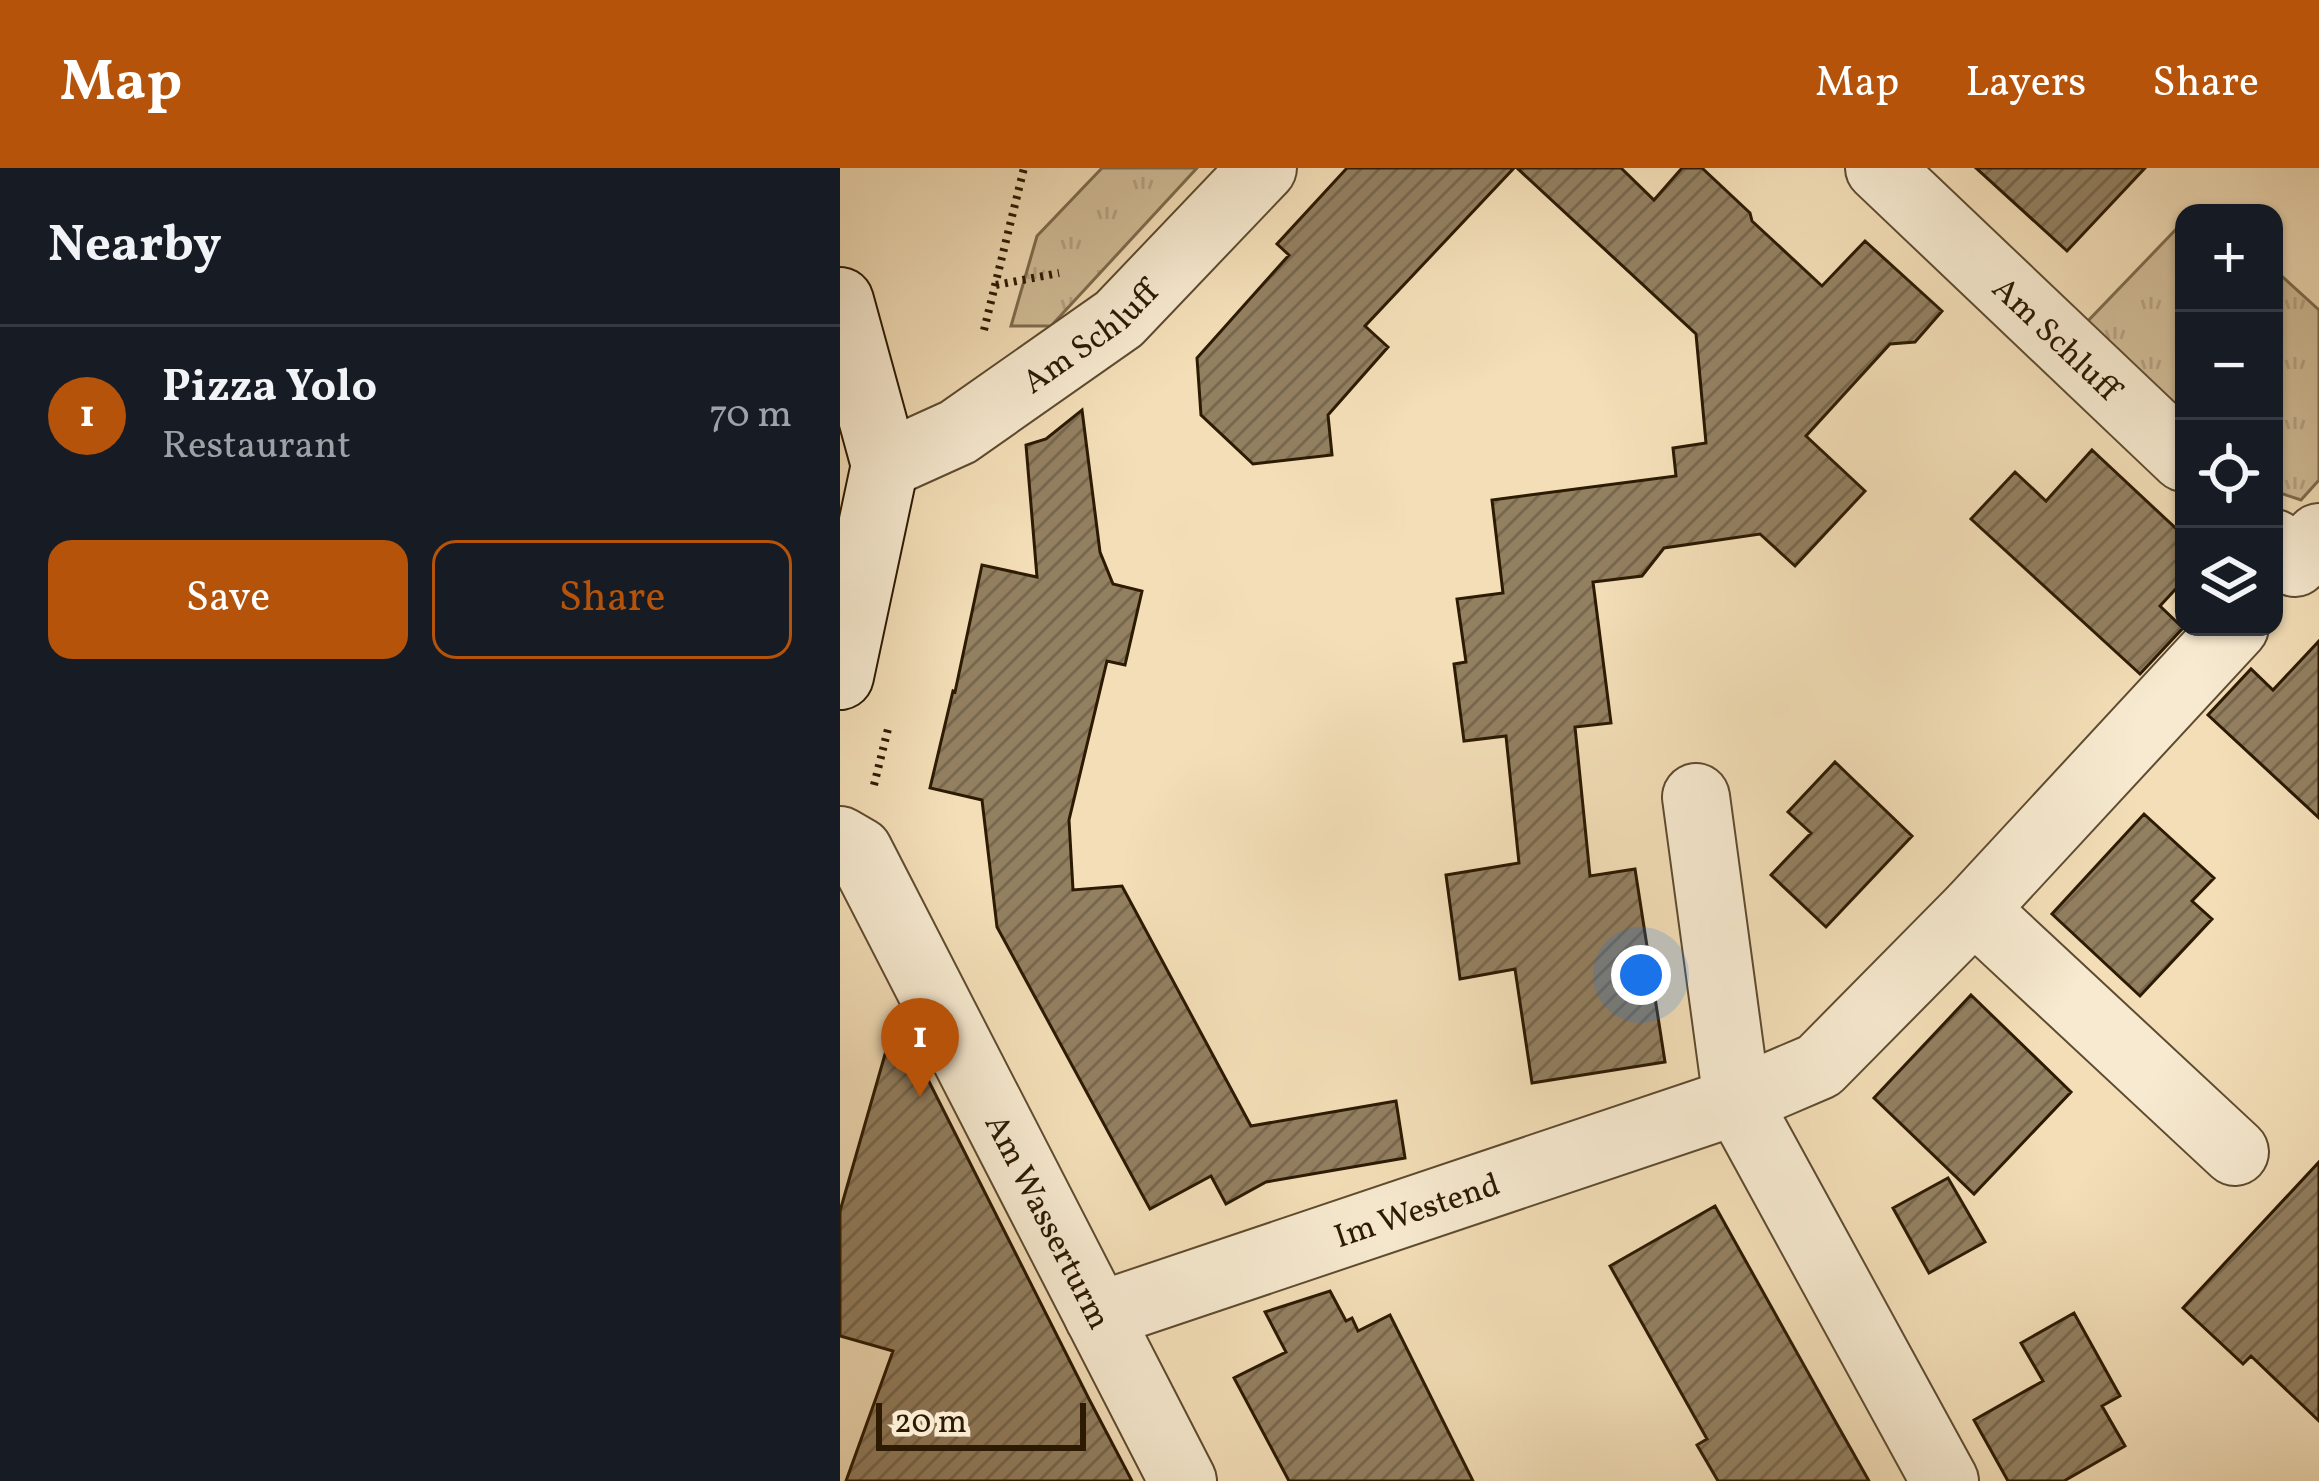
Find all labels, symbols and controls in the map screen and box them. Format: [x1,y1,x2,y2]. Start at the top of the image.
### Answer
text: Map [60,45,182,124]
text: Map [1815,55,1899,114]
text: Layers [1965,55,2086,114]
text: Share [2152,55,2259,114]
map controls [2175,204,2283,636]
button: + [2175,204,2283,312]
text: Nearby [48,211,222,282]
street label: Am Schluff [1980,268,2131,415]
street label: Am Schluff [1014,270,1173,407]
button: − [2175,312,2283,420]
text: Pizza Yolo [162,357,377,420]
text: 1 [79,389,95,443]
text: 70 m [709,389,792,443]
text: Restaurant [162,420,351,474]
button: locate [2175,420,2283,528]
button: layers [2175,528,2283,636]
button: Save [48,540,408,659]
button: Share [432,540,792,659]
your location [1611,945,1671,1005]
pin: 1 [881,998,959,1097]
street label: Am Wasserturm [971,1107,1120,1338]
street label: Im Westend [1329,1163,1507,1262]
scale bar [876,1397,1086,1450]
text: 20 m [894,1401,967,1447]

